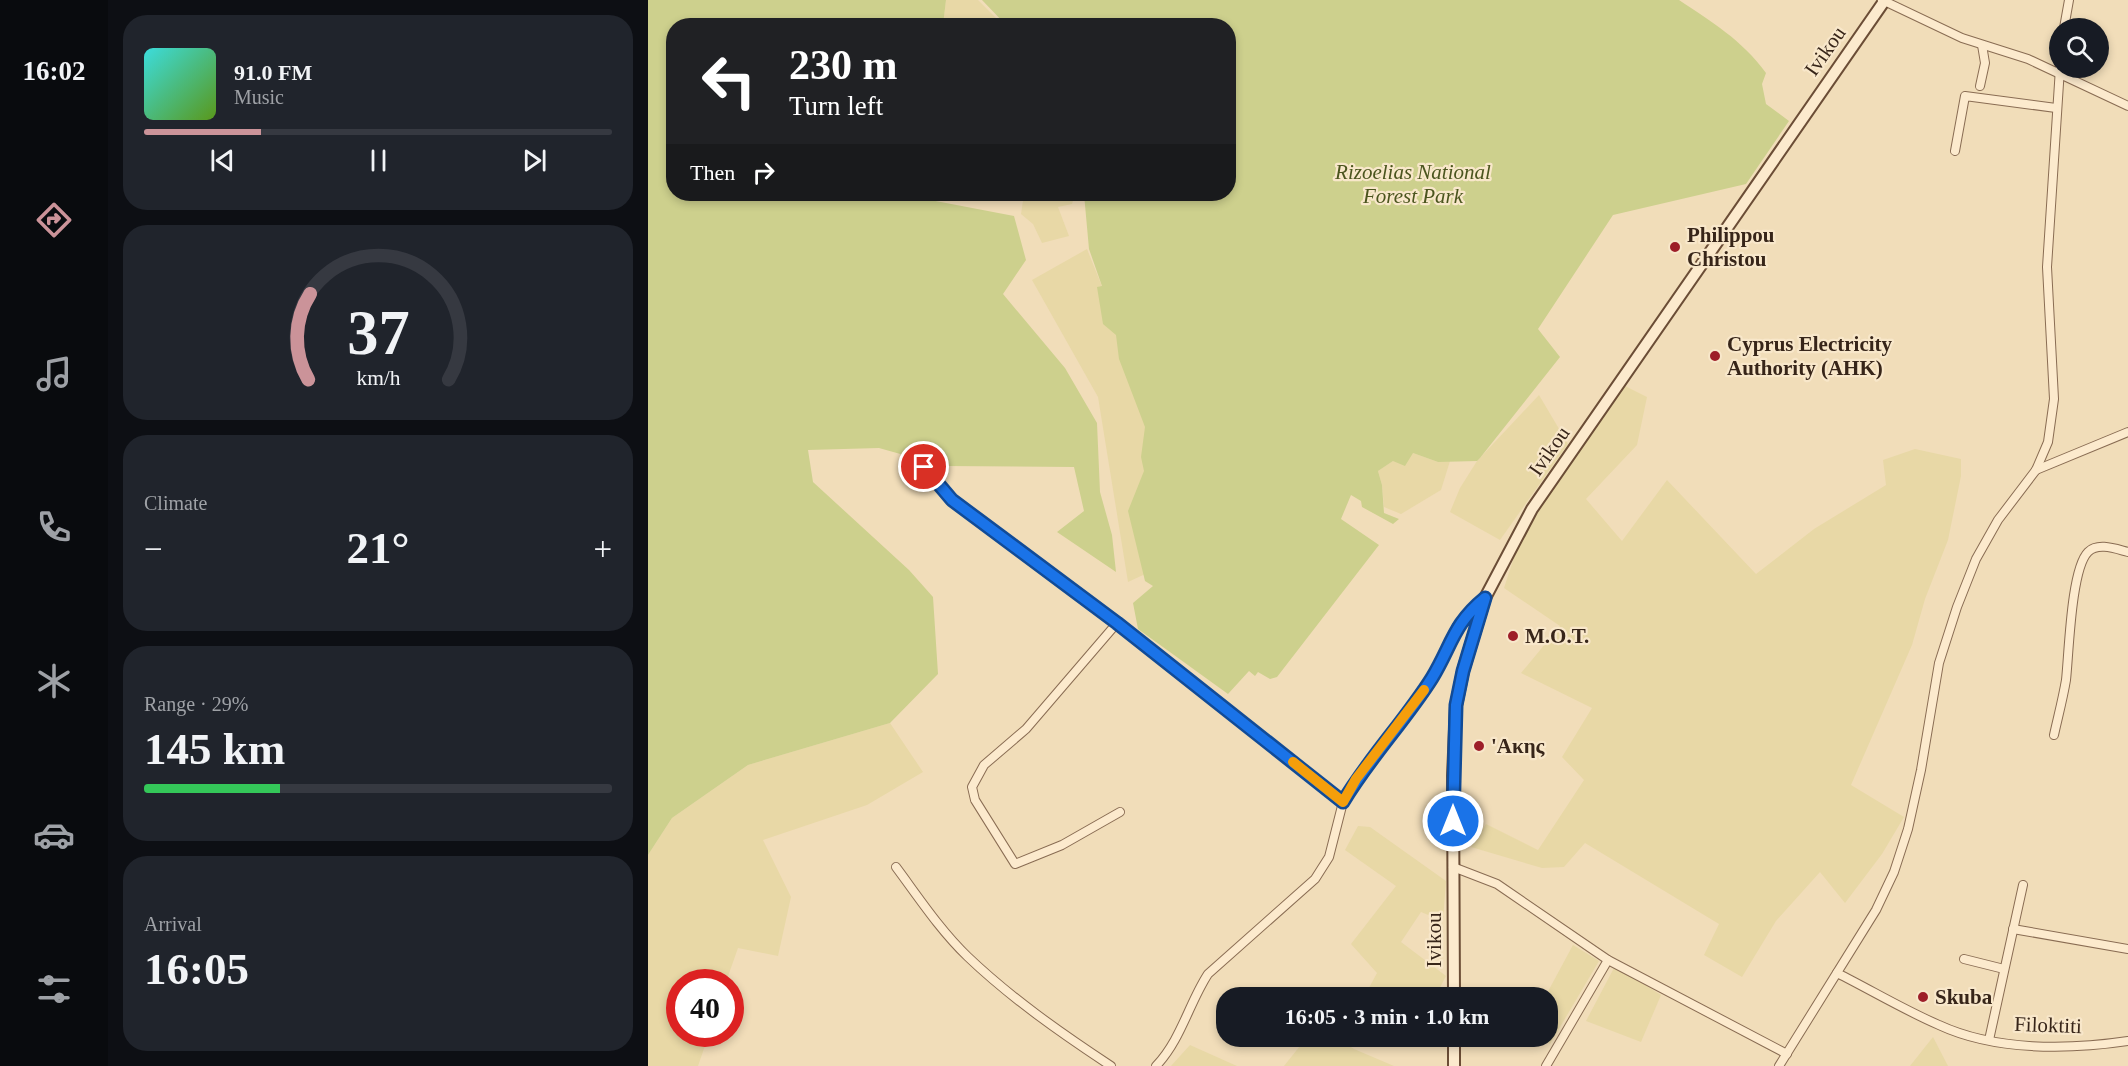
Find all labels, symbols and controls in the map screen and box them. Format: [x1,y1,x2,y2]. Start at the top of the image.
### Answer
map controls [2049,18,2109,78]
button: search [2049,18,2109,78]
street label: Ivikou [1799,21,1851,80]
icon: left [690,42,768,120]
text: 230 m [789,42,898,88]
text: 16:02 [23,56,86,86]
text: 91.0 FM [234,60,312,85]
text: Music [234,86,284,108]
text: Turn left [789,91,883,121]
icon: previous [206,144,239,177]
icon: pause [362,144,395,177]
icon: next [518,144,551,177]
icon: right [747,156,780,189]
text: Then [690,160,735,185]
park label: Rizoelias National Forest Park [1334,160,1491,208]
icon: directions [33,199,75,241]
place label: Philippou Christou [1687,223,1775,271]
marker: Philippou Christou [1668,240,1682,254]
text: 37 [347,298,409,367]
place label: Cyprus Electricity Authority (AHK) [1727,332,1893,380]
marker: Cyprus Electricity Authority (AHK) [1708,349,1722,363]
icon: music [33,353,75,395]
text: km/h [356,366,400,390]
street label: Ivikou [1523,421,1575,480]
pin [898,441,949,492]
icon: arrive [907,450,940,483]
text: Climate [144,492,207,514]
icon: phone [33,506,75,548]
text: 21° [347,523,410,573]
text: − [144,531,163,567]
text: + [593,531,612,567]
place label: M.O.T. [1525,624,1589,648]
marker: M.O.T. [1506,629,1520,643]
icon: climate [33,660,75,702]
text: Range · 29% [144,693,248,715]
text: 145 km [144,724,285,774]
place label: 'Ακης [1491,734,1546,758]
marker: 'Ακης [1472,739,1486,753]
position arrow [1421,789,1485,853]
icon: car [33,814,75,856]
street label: Ivikou [1422,912,1446,967]
text: Arrival [144,913,202,935]
text: 16:05 [144,944,249,994]
icon: filters [33,968,75,1010]
speed limit sign: 40 [666,969,744,1047]
place label: Skuba [1935,985,1993,1009]
marker: Skuba [1916,990,1930,1004]
text: 16:05 · 3 min · 1.0 km [1285,1004,1489,1029]
street label: Filoktiti [2014,1012,2082,1038]

